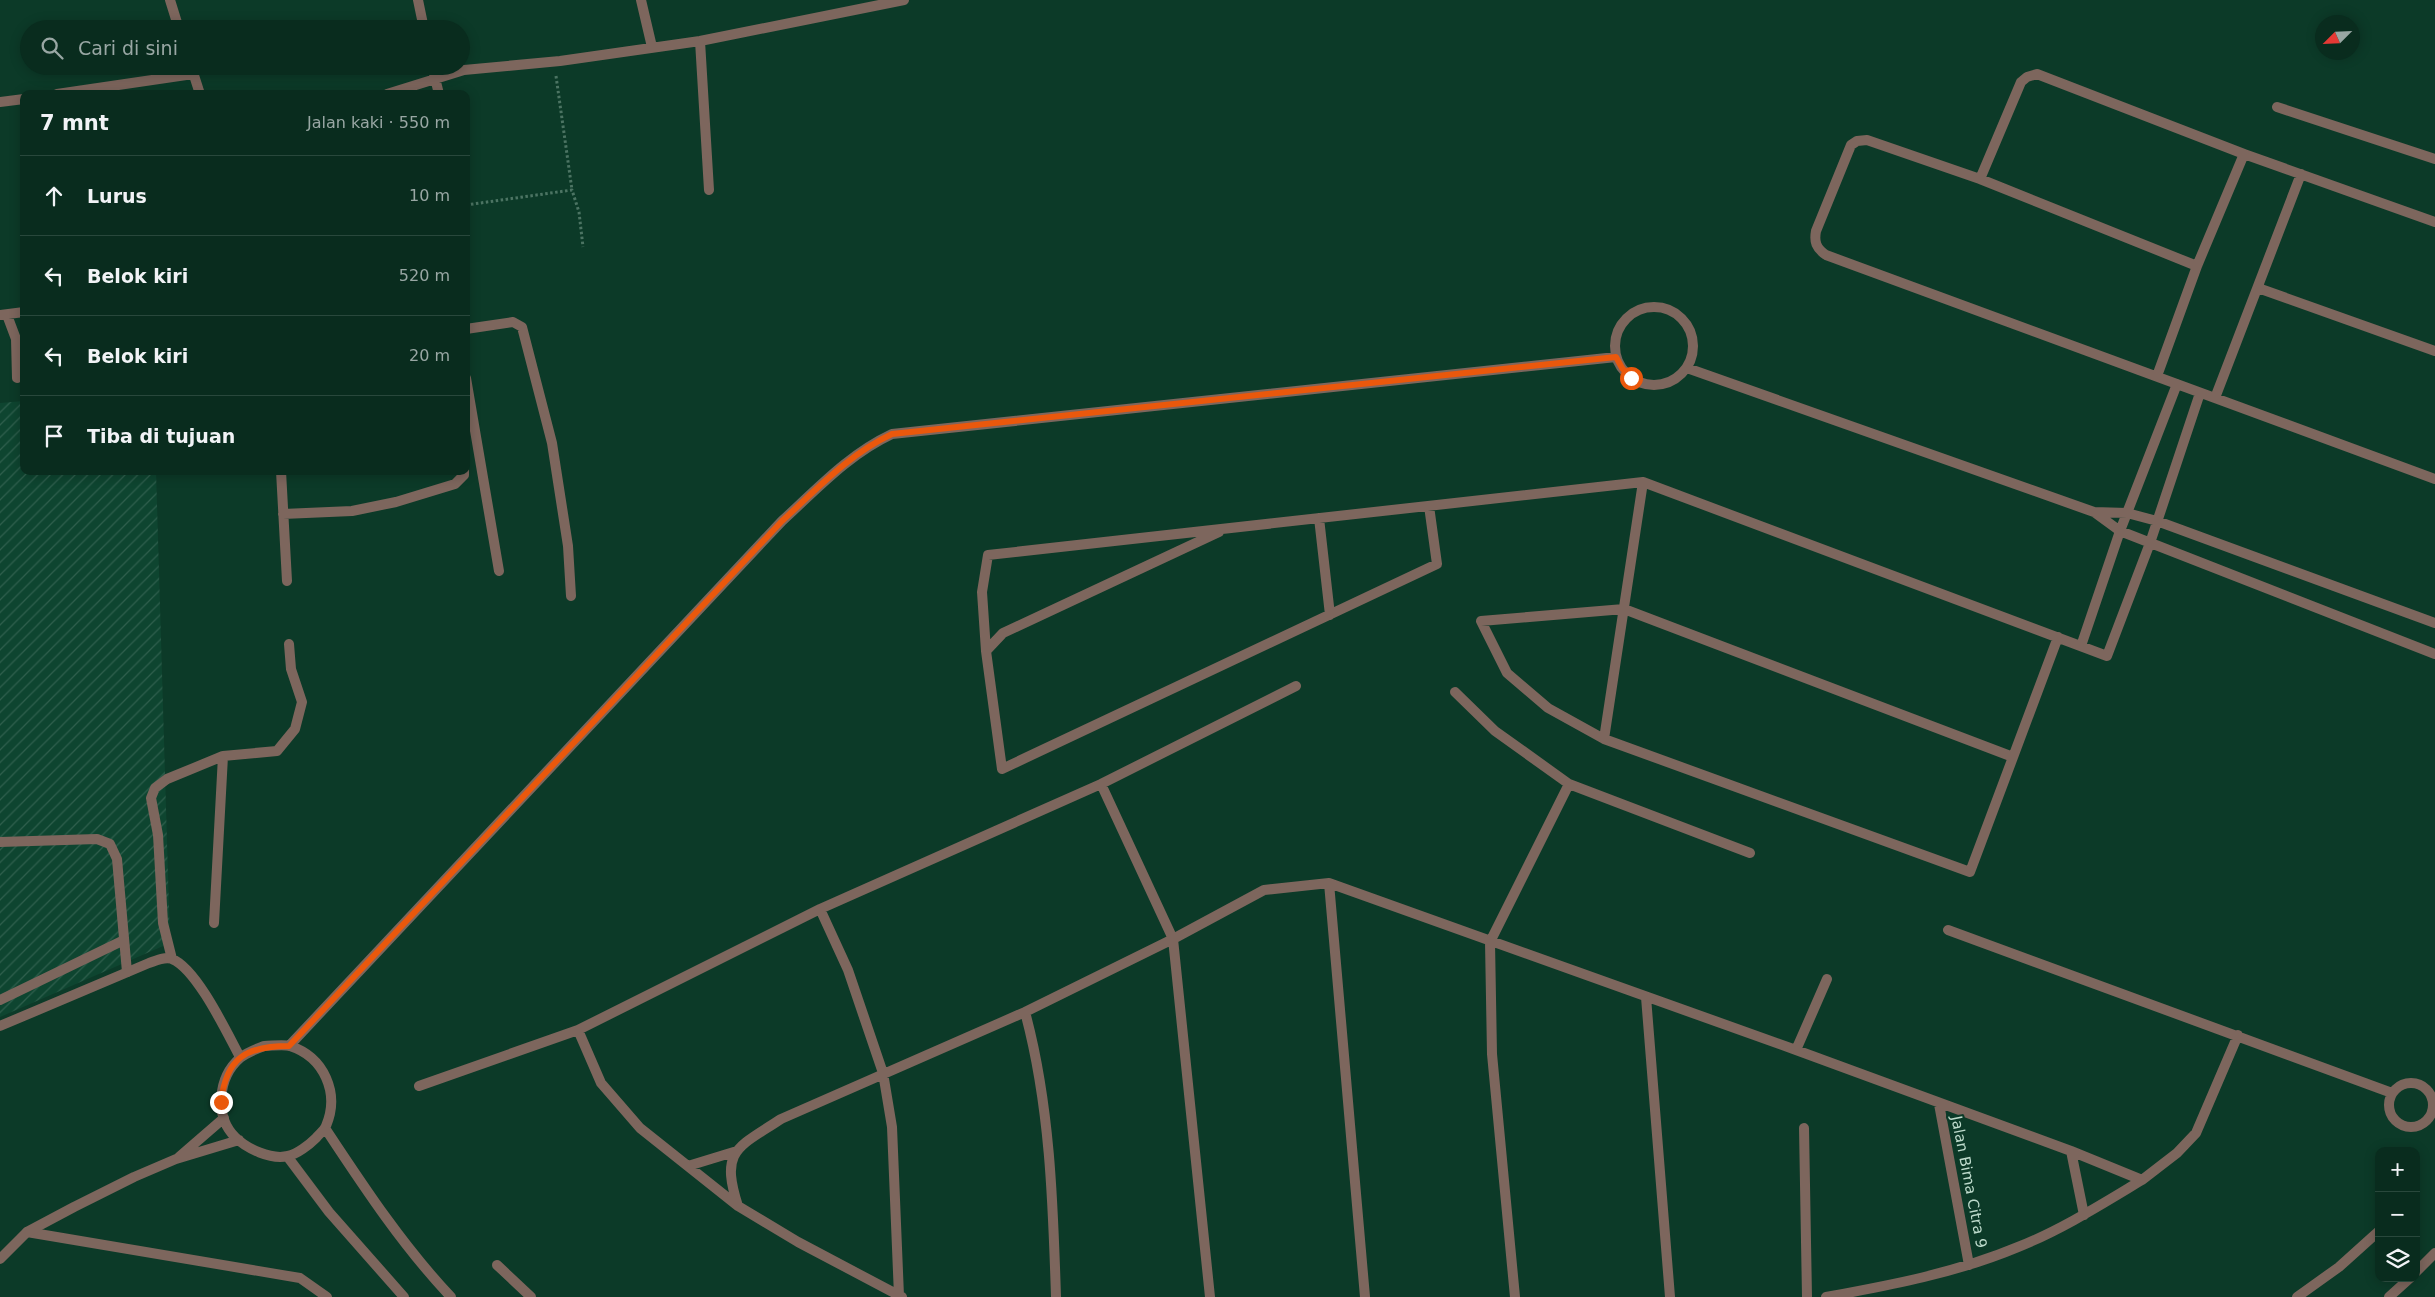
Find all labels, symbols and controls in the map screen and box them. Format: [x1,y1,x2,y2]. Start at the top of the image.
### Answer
north arrow [2315,15,2360,60]
search box [20,20,470,75]
icon: search [38,34,66,62]
text: Cari di sini [78,37,178,59]
text: 7 mnt [40,111,109,135]
text: Jalan kaki · 550 m [307,113,450,132]
icon: ahead [40,182,68,210]
text: Lurus [87,185,147,207]
text: 10 m [409,186,450,205]
icon: left [40,262,68,290]
text: Belok kiri [87,265,188,287]
text: 520 m [399,266,450,285]
icon: left [40,342,68,370]
text: Belok kiri [87,345,188,367]
text: 20 m [409,346,450,365]
route start [1620,367,1643,390]
icon: arrive [40,422,68,450]
text: Tiba di tujuan [87,425,235,447]
route end [210,1091,233,1114]
street label: Jalan Bima Citra 9 [1947,1113,1991,1250]
map controls [2375,1147,2420,1282]
button: + [2375,1147,2420,1192]
button: − [2375,1192,2420,1237]
button: layers [2375,1237,2420,1282]

